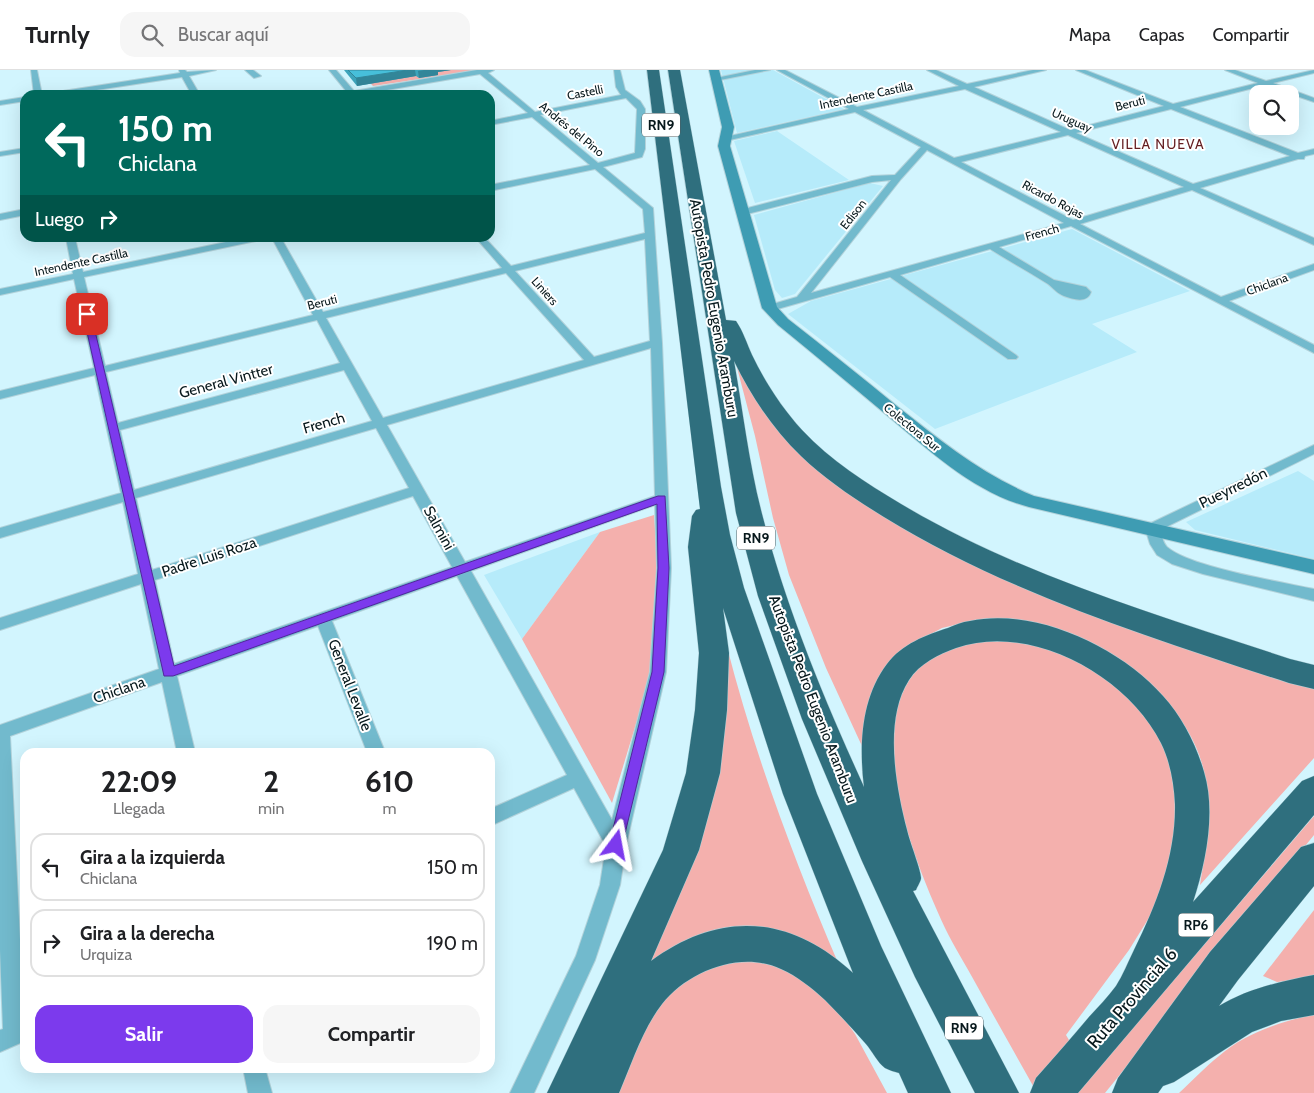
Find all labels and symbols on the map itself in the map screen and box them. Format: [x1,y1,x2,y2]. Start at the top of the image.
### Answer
street label: Intendente Castilla [818,78,914,112]
street label: Castelli [566,81,604,103]
street label: Beruti [1114,92,1146,114]
street label: Andrés del Pino [537,98,608,160]
street label: Uruguay [1050,105,1094,135]
road number: RN9 [642,114,680,136]
district label: VILLA NUEVA [1111,135,1205,153]
street label: Ricardo Rojas [1020,177,1086,221]
street label: Edison [837,196,870,232]
street label: Autopista Pedro Eugenio Aramburu [686,197,742,419]
street label: French [1024,220,1060,244]
street label: Intendente Castilla [33,245,129,279]
street label: Chiclana [1244,270,1290,298]
street label: Liniers [528,274,562,308]
street label: Beruti [306,291,338,313]
pin [66,293,108,335]
street label: General Vintter [177,360,275,402]
street label: Colectora Sur [881,400,943,454]
street label: French [301,408,347,438]
street label: Pueyrredón [1196,464,1270,512]
street label: Salmini [420,503,458,553]
road number: RN9 [737,526,775,549]
street label: Padre Luis Roza [159,533,259,581]
street label: Autopista Pedro Eugenio Aramburu [765,592,861,806]
street label: General Levalle [324,637,376,734]
street label: Chiclana [91,672,148,707]
position arrow [589,818,641,870]
road number: RP6 [1178,914,1214,936]
street label: Ruta Provincial 6 [1082,943,1182,1053]
road number: RN9 [945,1016,983,1040]

